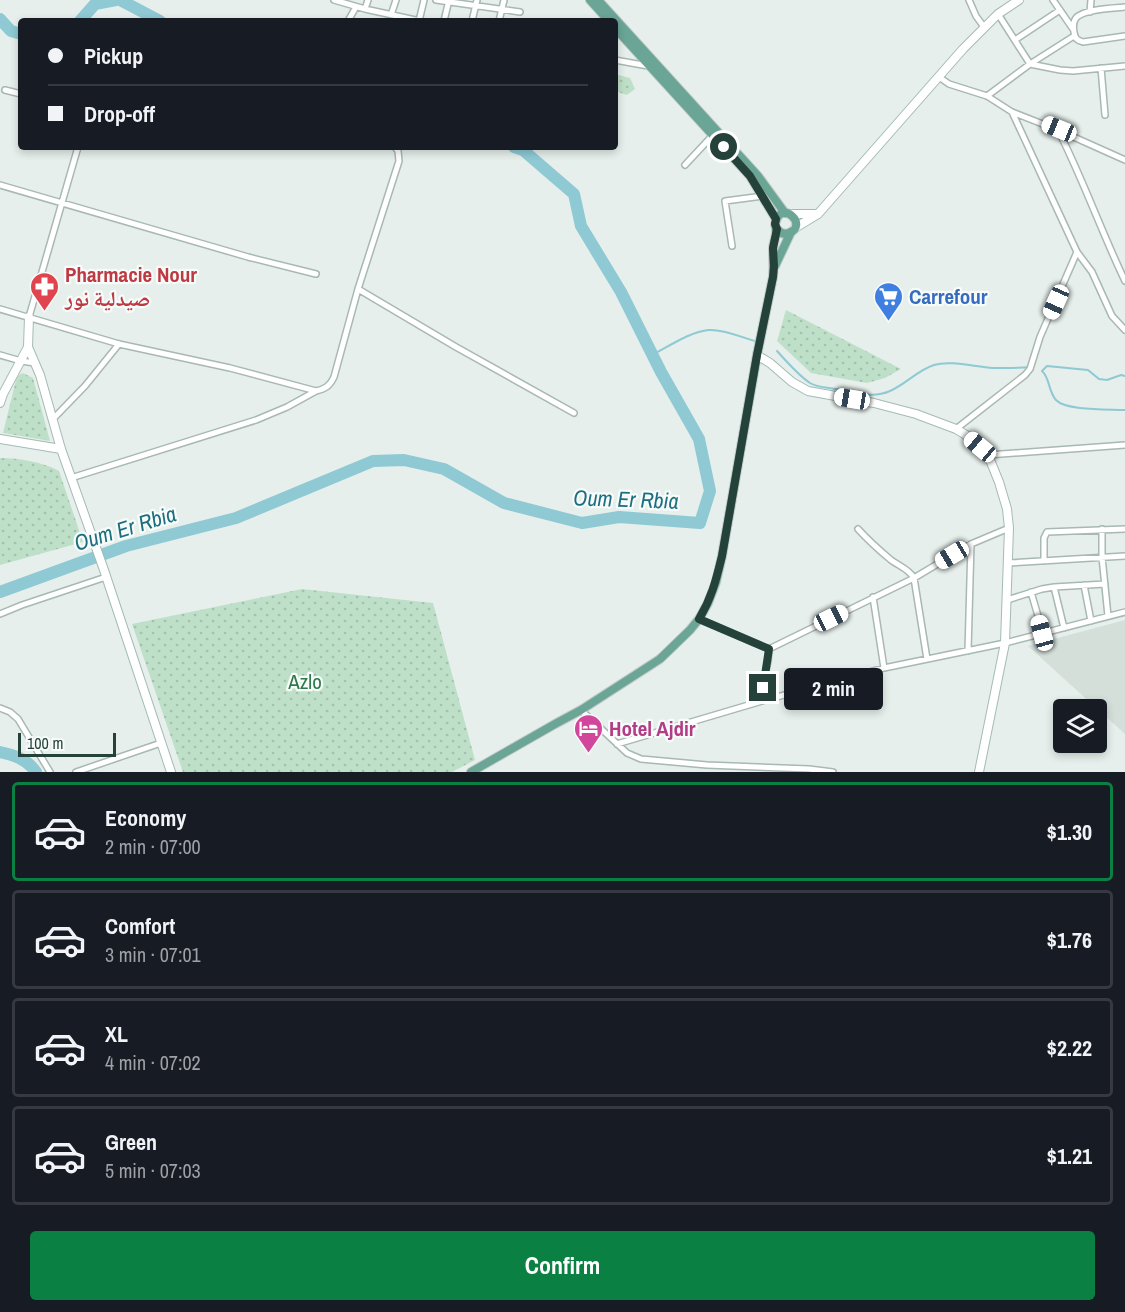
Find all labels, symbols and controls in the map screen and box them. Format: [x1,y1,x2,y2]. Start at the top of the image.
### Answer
text: Pickup [84,41,143,71]
text: Drop-off [84,99,155,129]
car [1039,114,1079,144]
route start [710,133,737,160]
place label: Pharmacie Nour صيدلية نور [64,260,197,313]
pharmacy icon: Pharmacie Nour صيدلية نور [28,270,60,312]
supermarket icon: Carrefour [872,280,904,322]
place label: Carrefour [909,282,988,311]
car [1040,282,1072,322]
car [833,387,871,411]
car [960,429,1000,465]
water label: Oum Er Rbia [573,482,679,516]
water label: Oum Er Rbia [70,498,180,558]
car [932,538,972,572]
car [811,602,851,634]
car [1029,613,1055,653]
park label: Azlo [287,667,322,696]
callout: 2 min [784,667,883,709]
route end [749,674,776,701]
text: 2 min [812,675,855,702]
map controls [1053,699,1107,753]
button: layers [1053,699,1107,753]
hotel icon: Hotel Ajdir [572,712,604,754]
place label: Hotel Ajdir [609,714,696,743]
scale bar [18,730,116,758]
text: 100 m [27,732,63,754]
text: Economy [105,803,186,833]
icon: car [33,805,87,859]
text: $1.30 [1047,817,1092,847]
text: 2 min · 07:00 [105,833,201,860]
text: Comfort [105,911,175,941]
icon: car [33,913,87,967]
text: $1.76 [1047,925,1092,955]
text: 3 min · 07:01 [105,941,201,968]
text: XL [105,1019,128,1049]
icon: car [33,1021,87,1075]
text: $2.22 [1047,1033,1092,1063]
text: 4 min · 07:02 [105,1049,201,1076]
text: Green [105,1127,157,1157]
icon: car [33,1129,87,1183]
text: $1.21 [1047,1141,1092,1171]
text: 5 min · 07:03 [105,1157,201,1184]
button: Confirm [30,1231,1095,1300]

